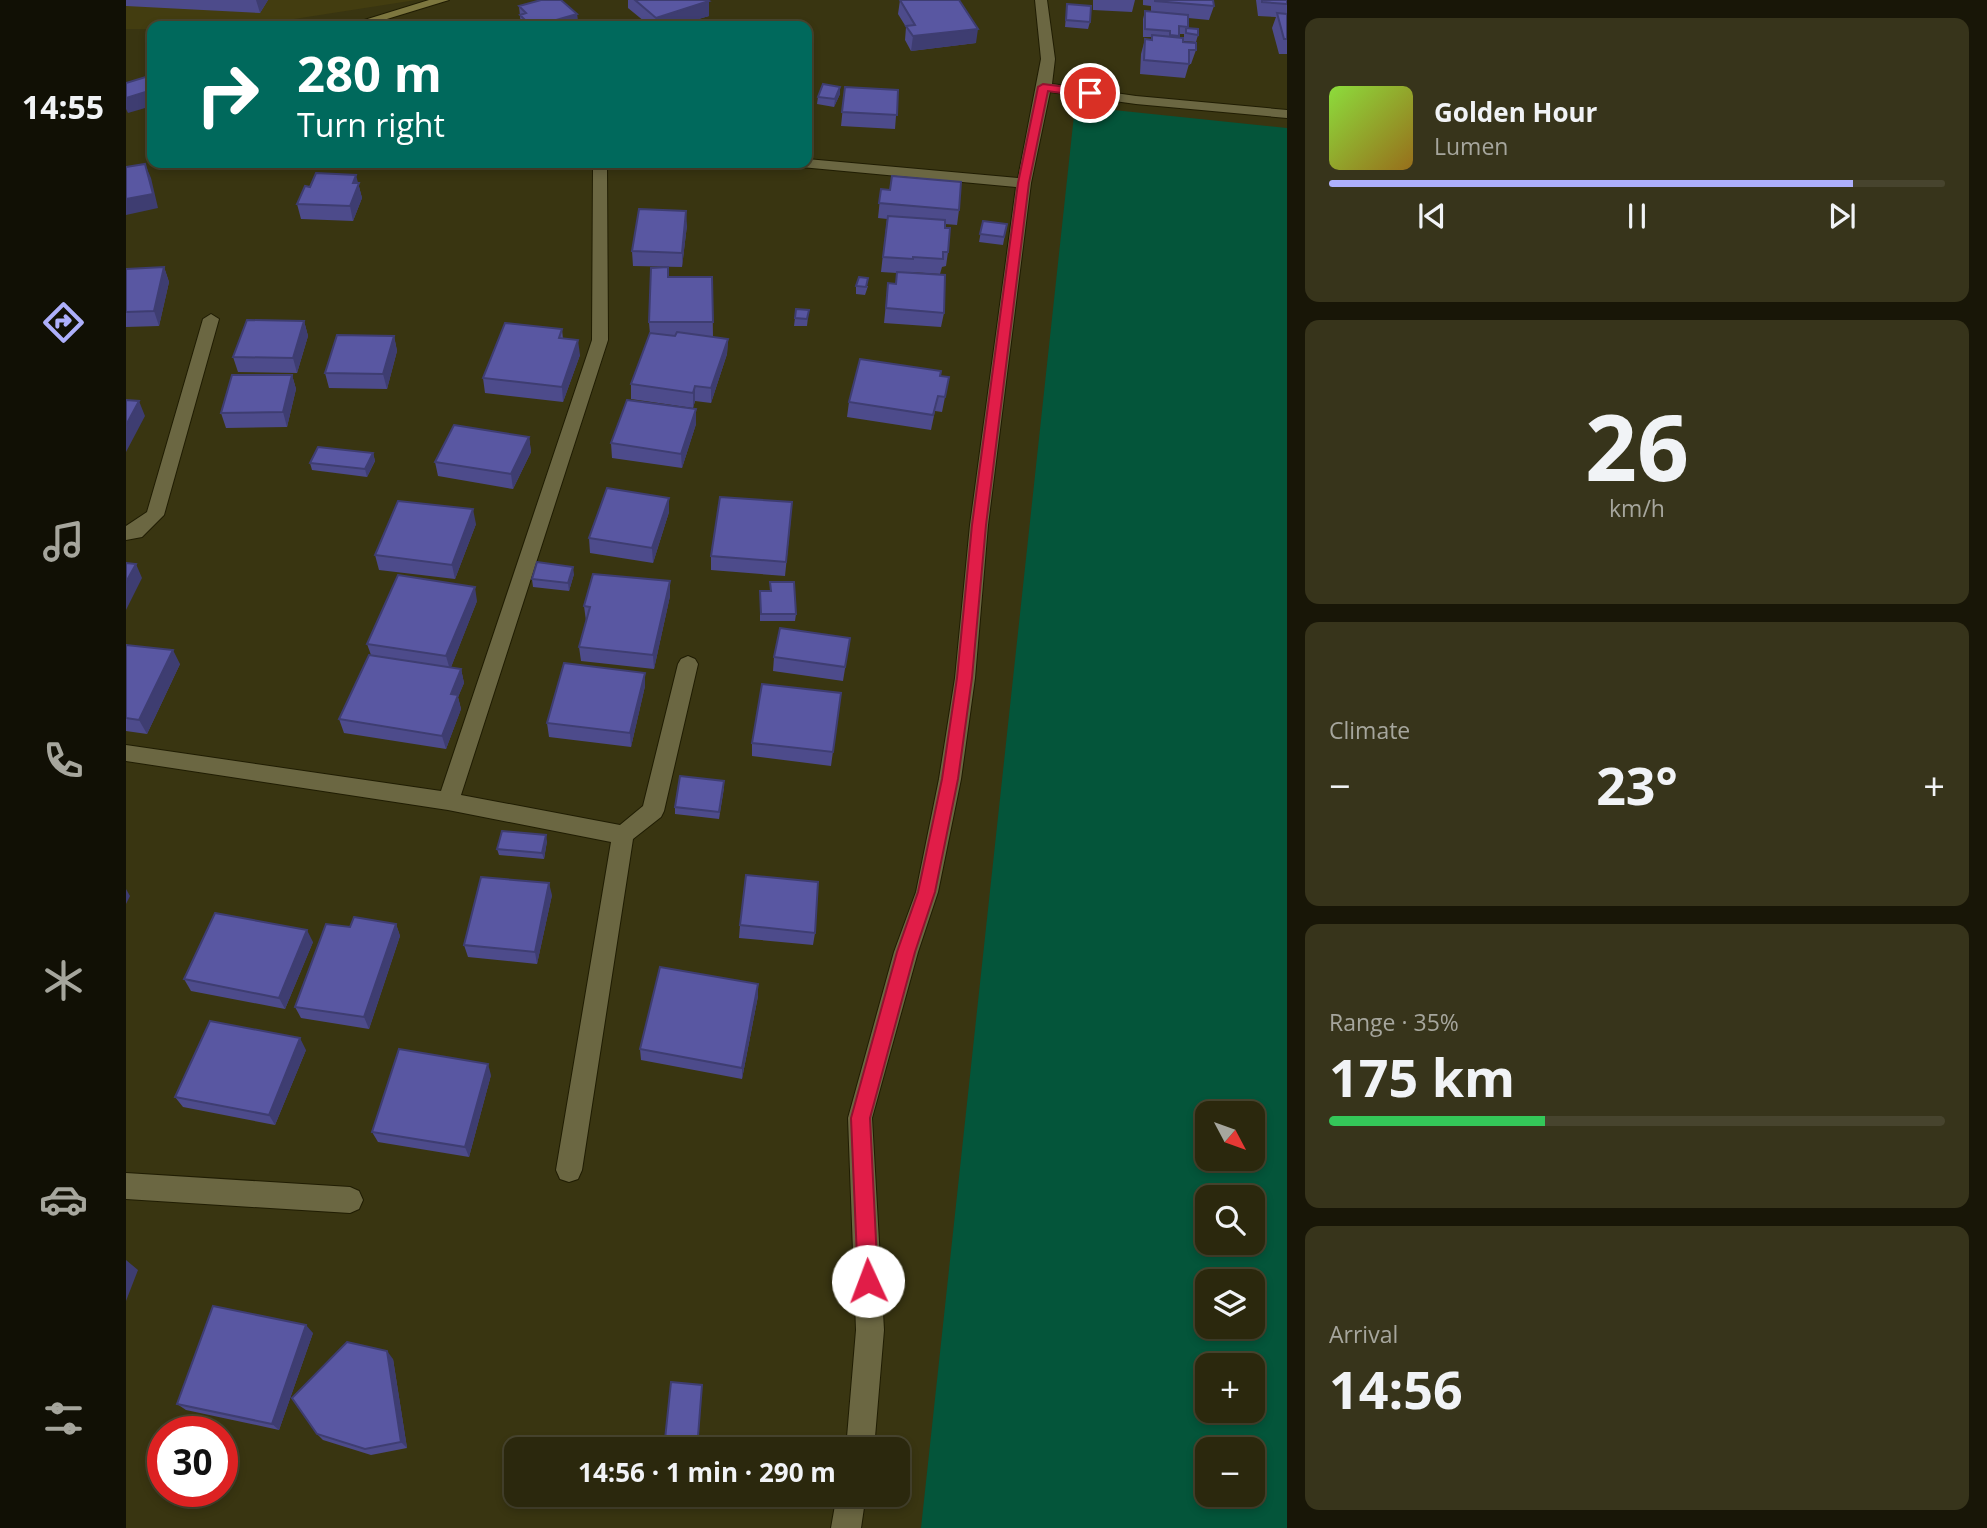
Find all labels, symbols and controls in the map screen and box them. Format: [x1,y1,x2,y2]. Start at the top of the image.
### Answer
text: 280 m [297,40,442,106]
icon: right [182,49,273,140]
pin [1060,63,1120,123]
icon: arrive [1071,74,1109,112]
text: 14:55 [22,85,104,128]
text: Golden Hour [1434,94,1597,130]
text: Turn right [297,103,445,146]
text: Lumen [1434,130,1508,162]
icon: previous [1413,197,1451,235]
icon: pause [1618,197,1656,235]
icon: next [1823,197,1861,235]
icon: directions [39,298,88,347]
text: 26 [1585,384,1689,508]
text: km/h [1609,492,1665,524]
icon: music [39,517,88,566]
text: Climate [1329,714,1410,746]
icon: phone [39,736,88,785]
text: 23° [1596,749,1678,820]
text: − [1329,759,1351,811]
text: + [1923,759,1945,811]
icon: climate [39,956,88,1005]
text: Range · 35% [1329,1006,1459,1038]
text: 175 km [1329,1041,1515,1112]
north arrow [1195,1101,1265,1171]
map controls [1195,1101,1265,1507]
icon: car [39,1175,88,1224]
button: search [1195,1185,1265,1255]
position arrow [831,1244,905,1318]
button: layers [1195,1269,1265,1339]
text: Arrival [1329,1318,1398,1350]
button: + [1195,1353,1265,1423]
text: 14:56 [1329,1353,1463,1424]
icon: filters [39,1394,88,1443]
speed limit sign: 30 [147,1416,238,1507]
button: − [1195,1437,1265,1507]
text: 14:56 · 1 min · 290 m [578,1454,836,1490]

